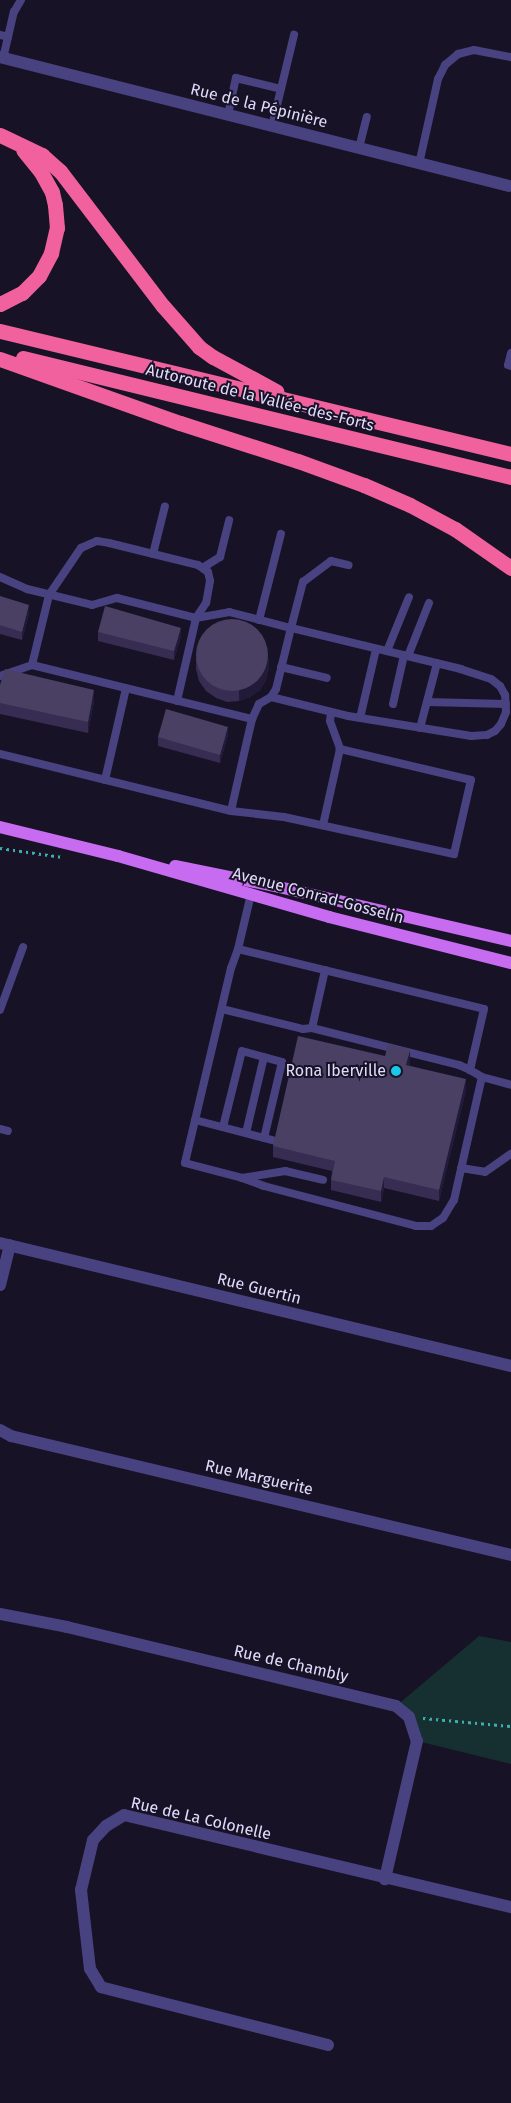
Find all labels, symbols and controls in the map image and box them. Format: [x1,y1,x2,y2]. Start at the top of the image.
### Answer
street label: Rue de la Pépinière [188,80,330,132]
street label: Autoroute de la Vallée-des-Forts [144,360,376,436]
street label: Avenue Conrad-Gosselin [230,864,406,928]
place label: Rona Iberville [285,1061,386,1081]
marker: Rona Iberville [390,1065,402,1077]
street label: Rue Guertin [215,1269,303,1309]
street label: Rue Marguerite [203,1456,315,1500]
street label: Rue de Chambly [232,1641,350,1687]
street label: Rue de La Colonelle [129,1794,273,1844]

